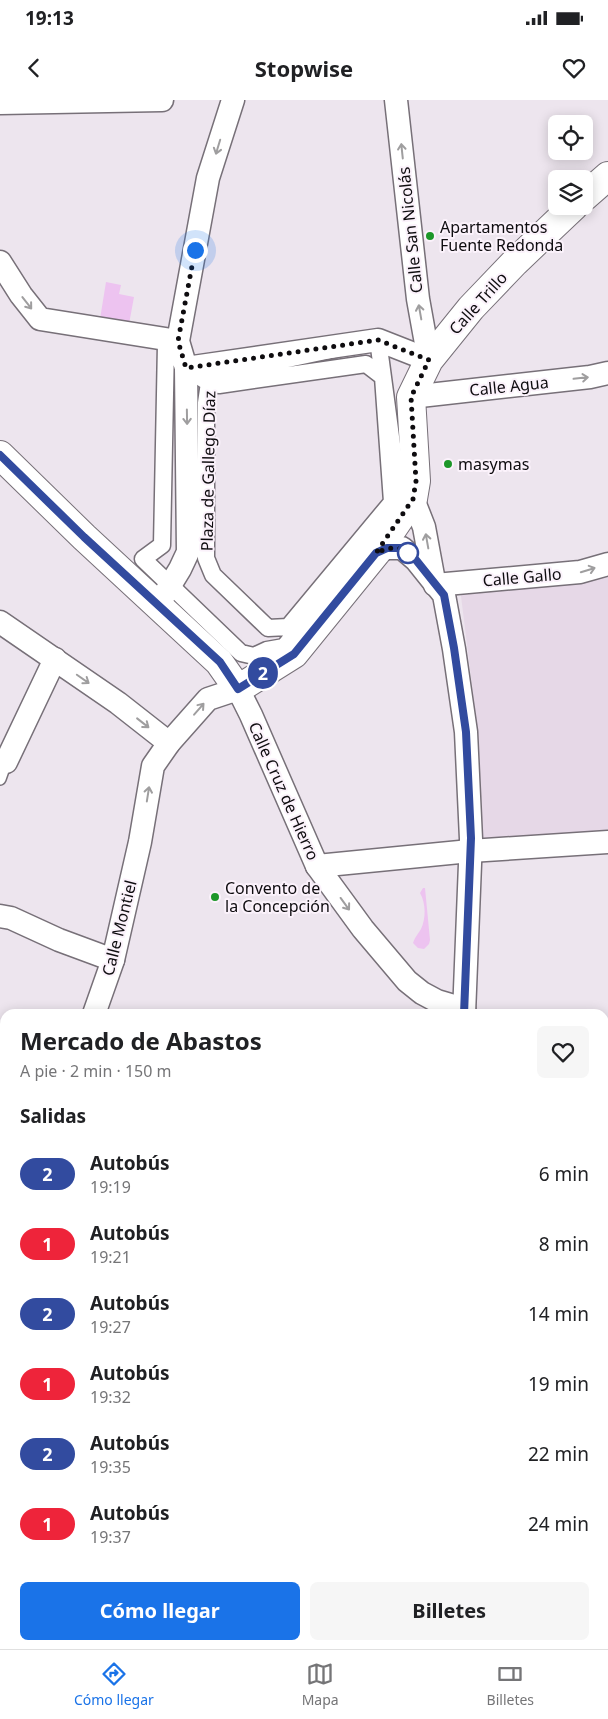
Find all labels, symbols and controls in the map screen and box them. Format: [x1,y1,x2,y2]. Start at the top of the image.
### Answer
text: 19:13 [25,5,74,31]
text: Stopwise [255,53,353,83]
icon: back [20,54,48,82]
icon: heart [560,54,588,82]
map controls [548,115,593,215]
button: locate [548,115,593,160]
one-way arrow [213,138,223,154]
one-way arrow [397,143,407,159]
street label: Calle San Nicolás [392,166,428,294]
button: layers [548,170,593,215]
place label: Apartamentos Fuente Redonda [440,216,563,256]
marker: Apartamentos Fuente Redonda [424,230,436,242]
your location [183,238,208,263]
street label: Calle Trillo [444,267,512,339]
one-way arrow [22,296,33,309]
one-way arrow [415,304,425,320]
street label: Calle Agua [468,371,550,401]
one-way arrow [573,373,589,383]
street label: Plaza de Gallego Díaz [196,391,220,551]
one-way arrow [182,408,192,425]
place label: masymas [458,453,529,475]
marker: masymas [442,458,454,470]
one-way arrow [422,533,431,549]
unlabelled marker [397,542,419,564]
street label: Calle Gallo [482,563,562,591]
one-way arrow [579,565,595,574]
line badge: 2 [247,657,279,689]
text: 2 [258,661,268,685]
one-way arrow [76,674,90,684]
one-way arrow [193,702,205,715]
one-way arrow [136,717,149,728]
street label: Calle Cruz de Hierro [244,718,324,864]
one-way arrow [143,786,153,802]
place label: Convento de la Concepción [225,877,330,917]
street label: Calle Montiel [97,878,141,978]
marker: Convento de la Concepción [209,891,221,903]
one-way arrow [340,897,350,911]
text: Mercado de Abastos [20,1024,262,1057]
button: heart [537,1026,589,1078]
text: A pie · 2 min · 150 m [20,1060,171,1082]
text: Salidas [20,1103,86,1129]
text: Autobús [90,1150,170,1176]
text: 6 min [539,1161,589,1187]
text: 2 [42,1162,53,1186]
text: 19:19 [90,1176,131,1198]
text: Autobús [90,1220,170,1246]
text: 8 min [539,1231,589,1257]
text: 1 [42,1232,53,1256]
text: 19:21 [90,1246,131,1268]
text: Autobús [90,1290,170,1316]
text: 14 min [528,1301,589,1327]
text: 2 [42,1302,53,1326]
text: 19:27 [90,1316,131,1338]
text: Autobús [90,1360,170,1386]
text: 19 min [528,1371,589,1397]
text: 1 [42,1372,53,1396]
text: 19:32 [90,1386,131,1408]
text: Autobús [90,1430,170,1456]
text: 22 min [528,1441,589,1467]
text: 2 [42,1442,53,1466]
text: 19:35 [90,1456,131,1478]
text: Autobús [90,1500,170,1526]
text: 24 min [528,1511,589,1537]
text: 1 [42,1512,53,1536]
text: 19:37 [90,1526,131,1548]
button: Cómo llegar [20,1582,300,1640]
button: Billetes [310,1582,589,1640]
tab: Cómo llegar [74,1660,154,1709]
tab: Mapa [302,1660,339,1709]
tab: Billetes [487,1660,534,1709]

